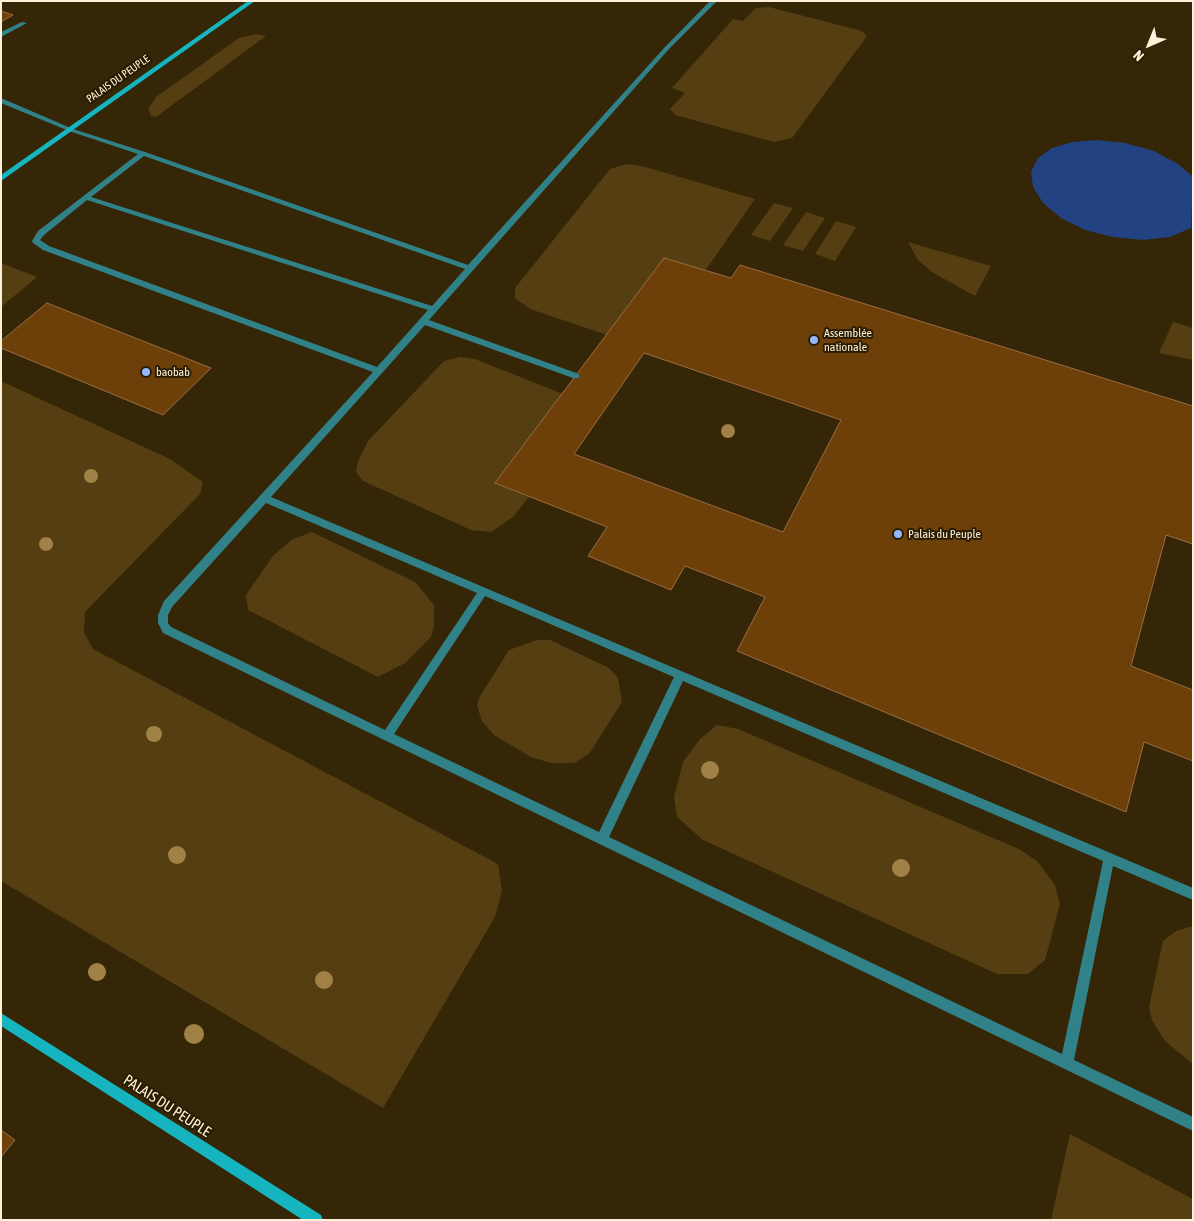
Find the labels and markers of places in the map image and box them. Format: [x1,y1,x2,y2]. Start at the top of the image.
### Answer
place label: Assemblée nationale [824,326,872,354]
marker: Assemblée nationale [808,334,820,346]
place label: baobab [156,365,190,379]
marker: baobab [140,366,152,378]
place label: Palais du Peuple [908,527,981,541]
marker: Palais du Peuple [892,528,904,540]

